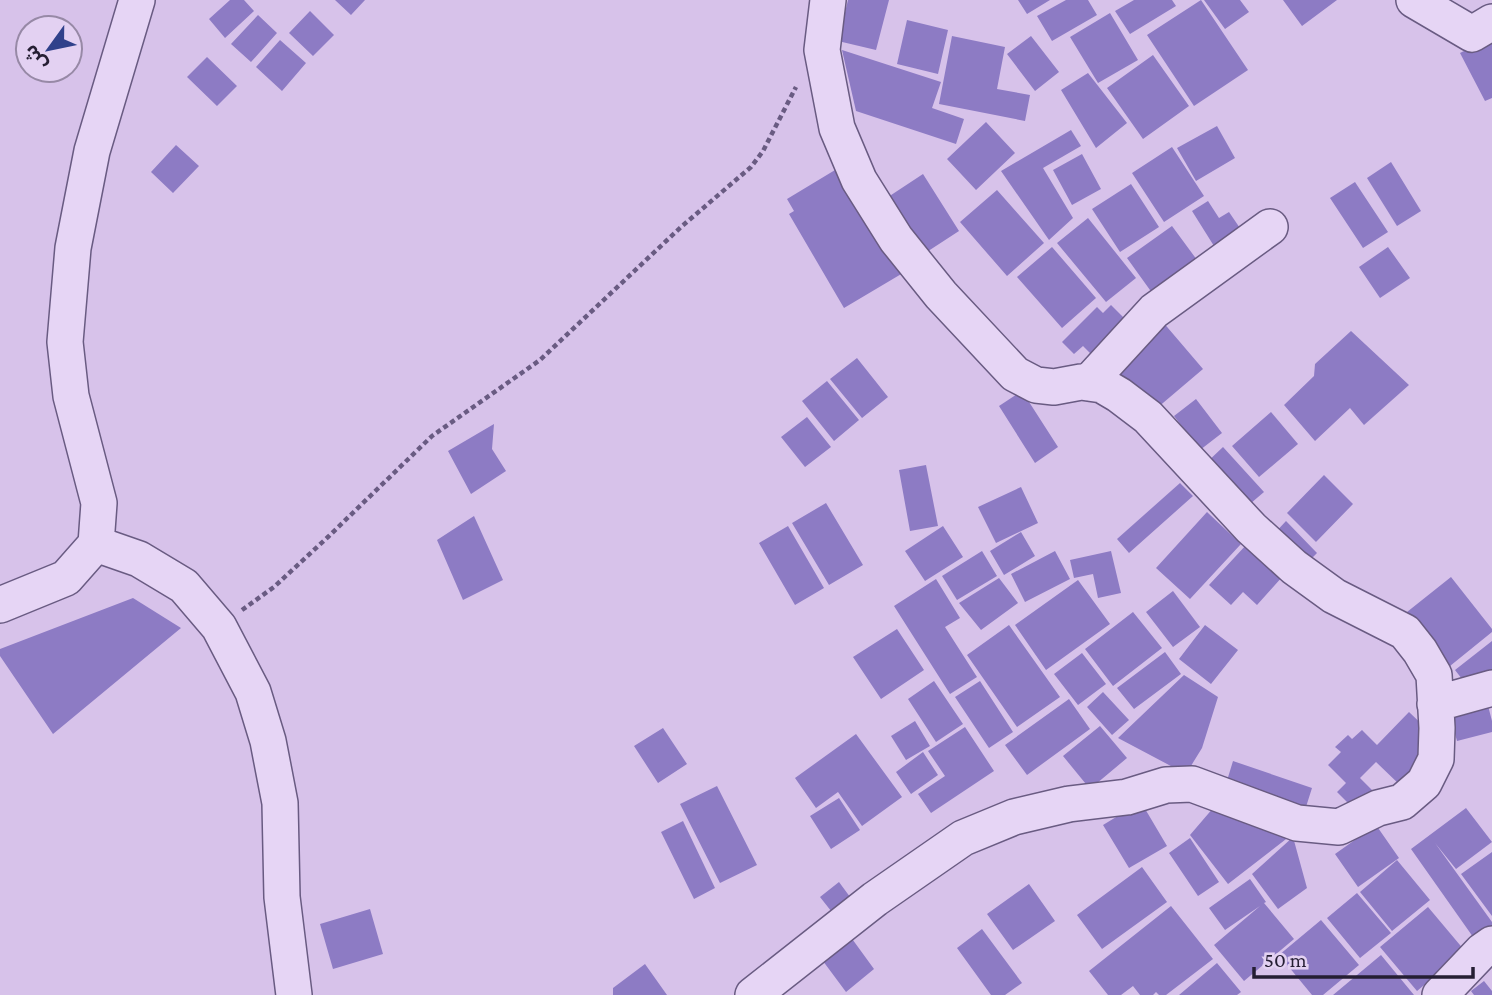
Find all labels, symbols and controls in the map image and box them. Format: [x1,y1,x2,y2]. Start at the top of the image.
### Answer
north arrow [14,14,84,84]
text: ش [19,41,51,75]
scale bar [1254,936,1473,980]
text: 50 m [1264,948,1307,972]

